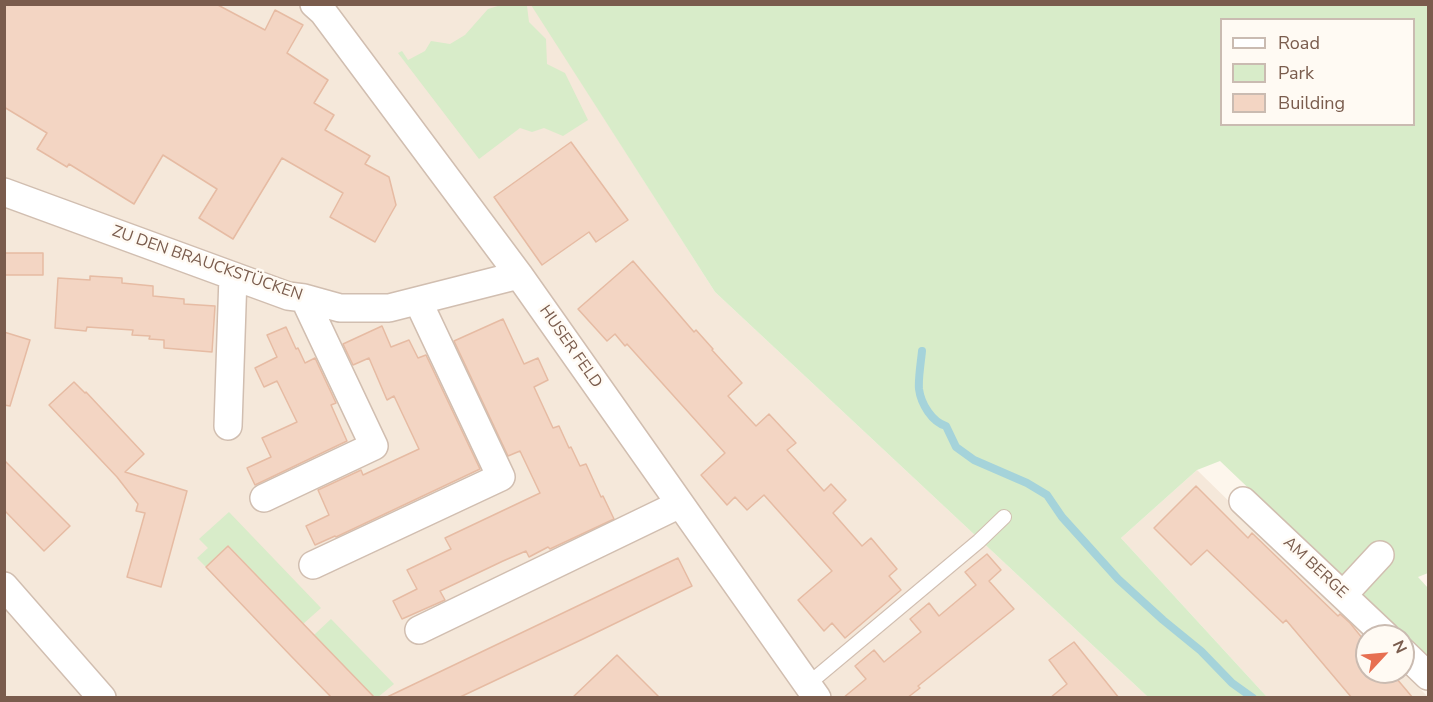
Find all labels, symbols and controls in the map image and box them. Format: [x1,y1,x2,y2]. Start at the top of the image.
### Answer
legend [1220,18,1415,126]
text: Road [1278,31,1320,55]
text: Park [1278,61,1314,85]
text: Building [1278,91,1345,115]
street label: ZU DEN BRAUCKSTÜCKEN [109,222,305,306]
street label: HUSER FELD [534,302,606,392]
street label: AM BERGE [1279,533,1351,603]
north arrow [1355,624,1415,684]
text: N [1387,637,1412,657]

